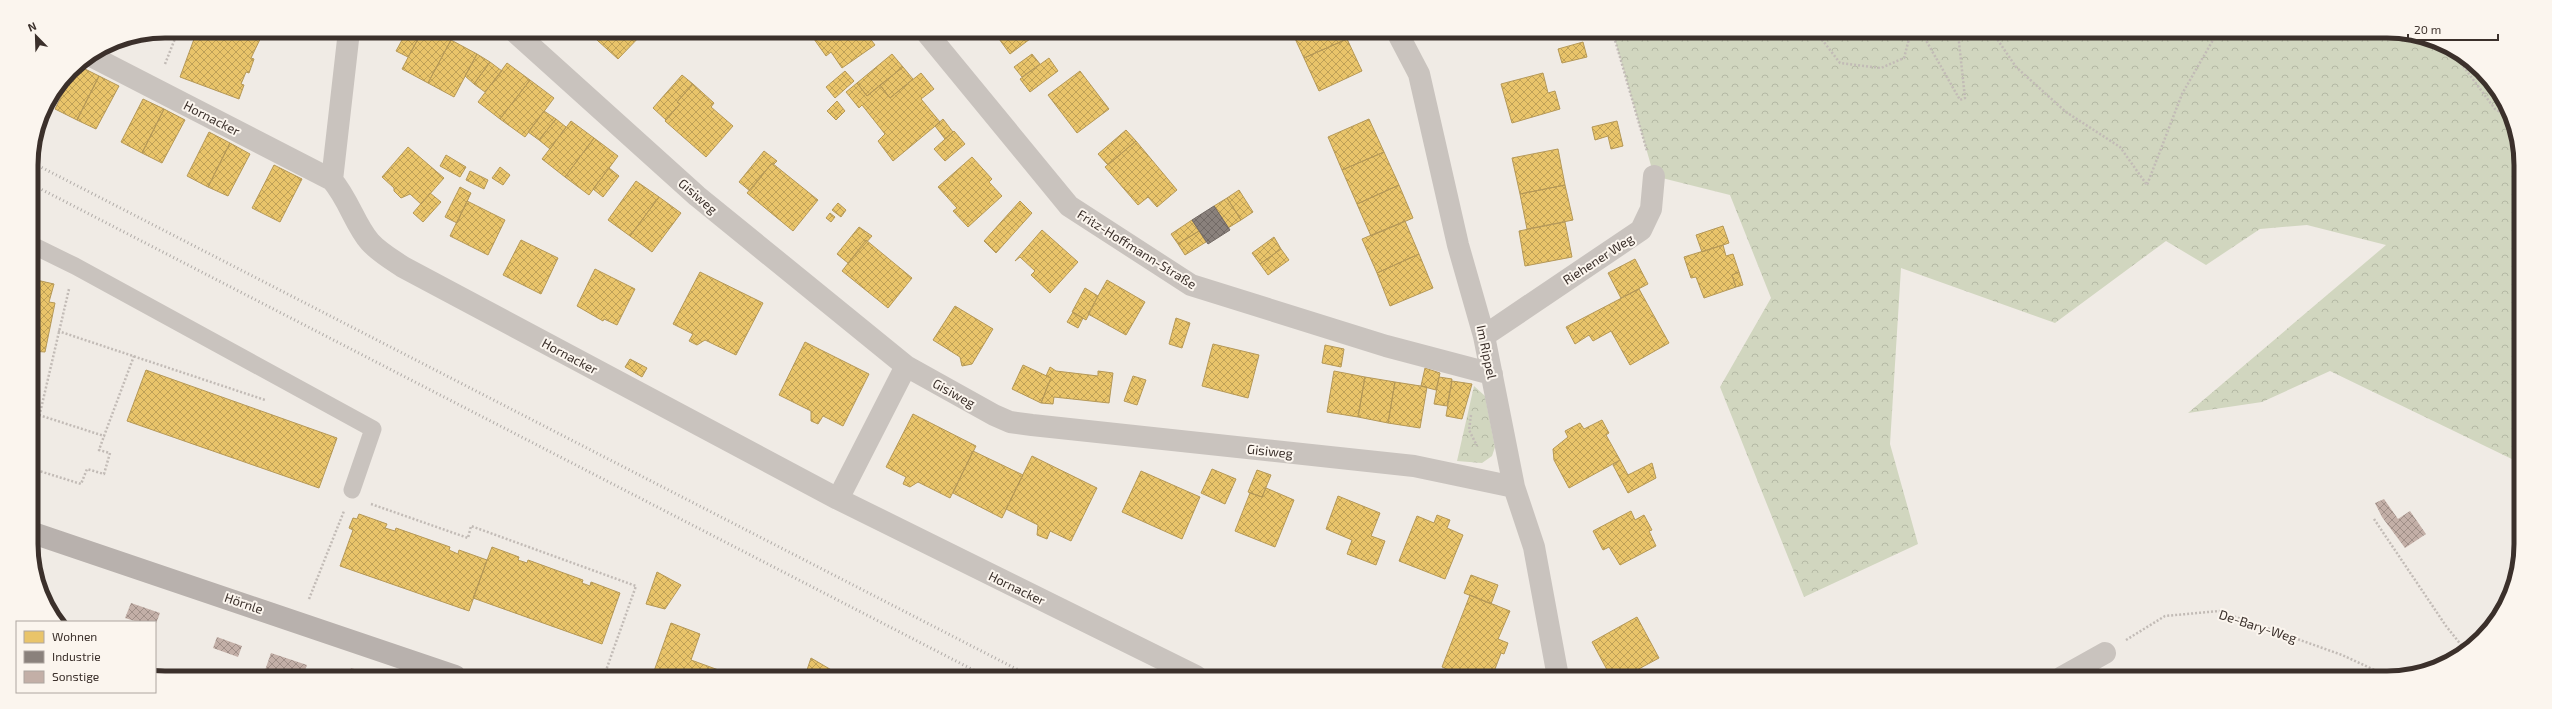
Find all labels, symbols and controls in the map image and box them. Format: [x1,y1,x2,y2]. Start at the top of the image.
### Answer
north arrow [16,16,56,56]
scale bar [2408,16,2498,42]
text: N [26,19,38,34]
text: 20 m [2414,22,2441,36]
street label: Hornacker [181,97,243,139]
street label: Gisiweg [675,175,721,217]
street label: Fritz-Hoffmann-Straße [1075,206,1199,292]
street label: Riehener Weg [1560,230,1636,288]
street label: Im Rippel [1473,323,1501,381]
street label: Hornacker [539,335,601,377]
street label: Gisiweg [930,375,978,411]
street label: Gisiweg [1246,441,1294,461]
street label: Hornacker [986,567,1048,609]
street label: Hörnle [223,589,265,617]
street label: De-Bary-Weg [2217,606,2299,646]
legend [16,621,156,693]
text: Wohnen [52,629,97,643]
text: Industrie [52,649,101,663]
text: Sonstige [52,669,99,683]

